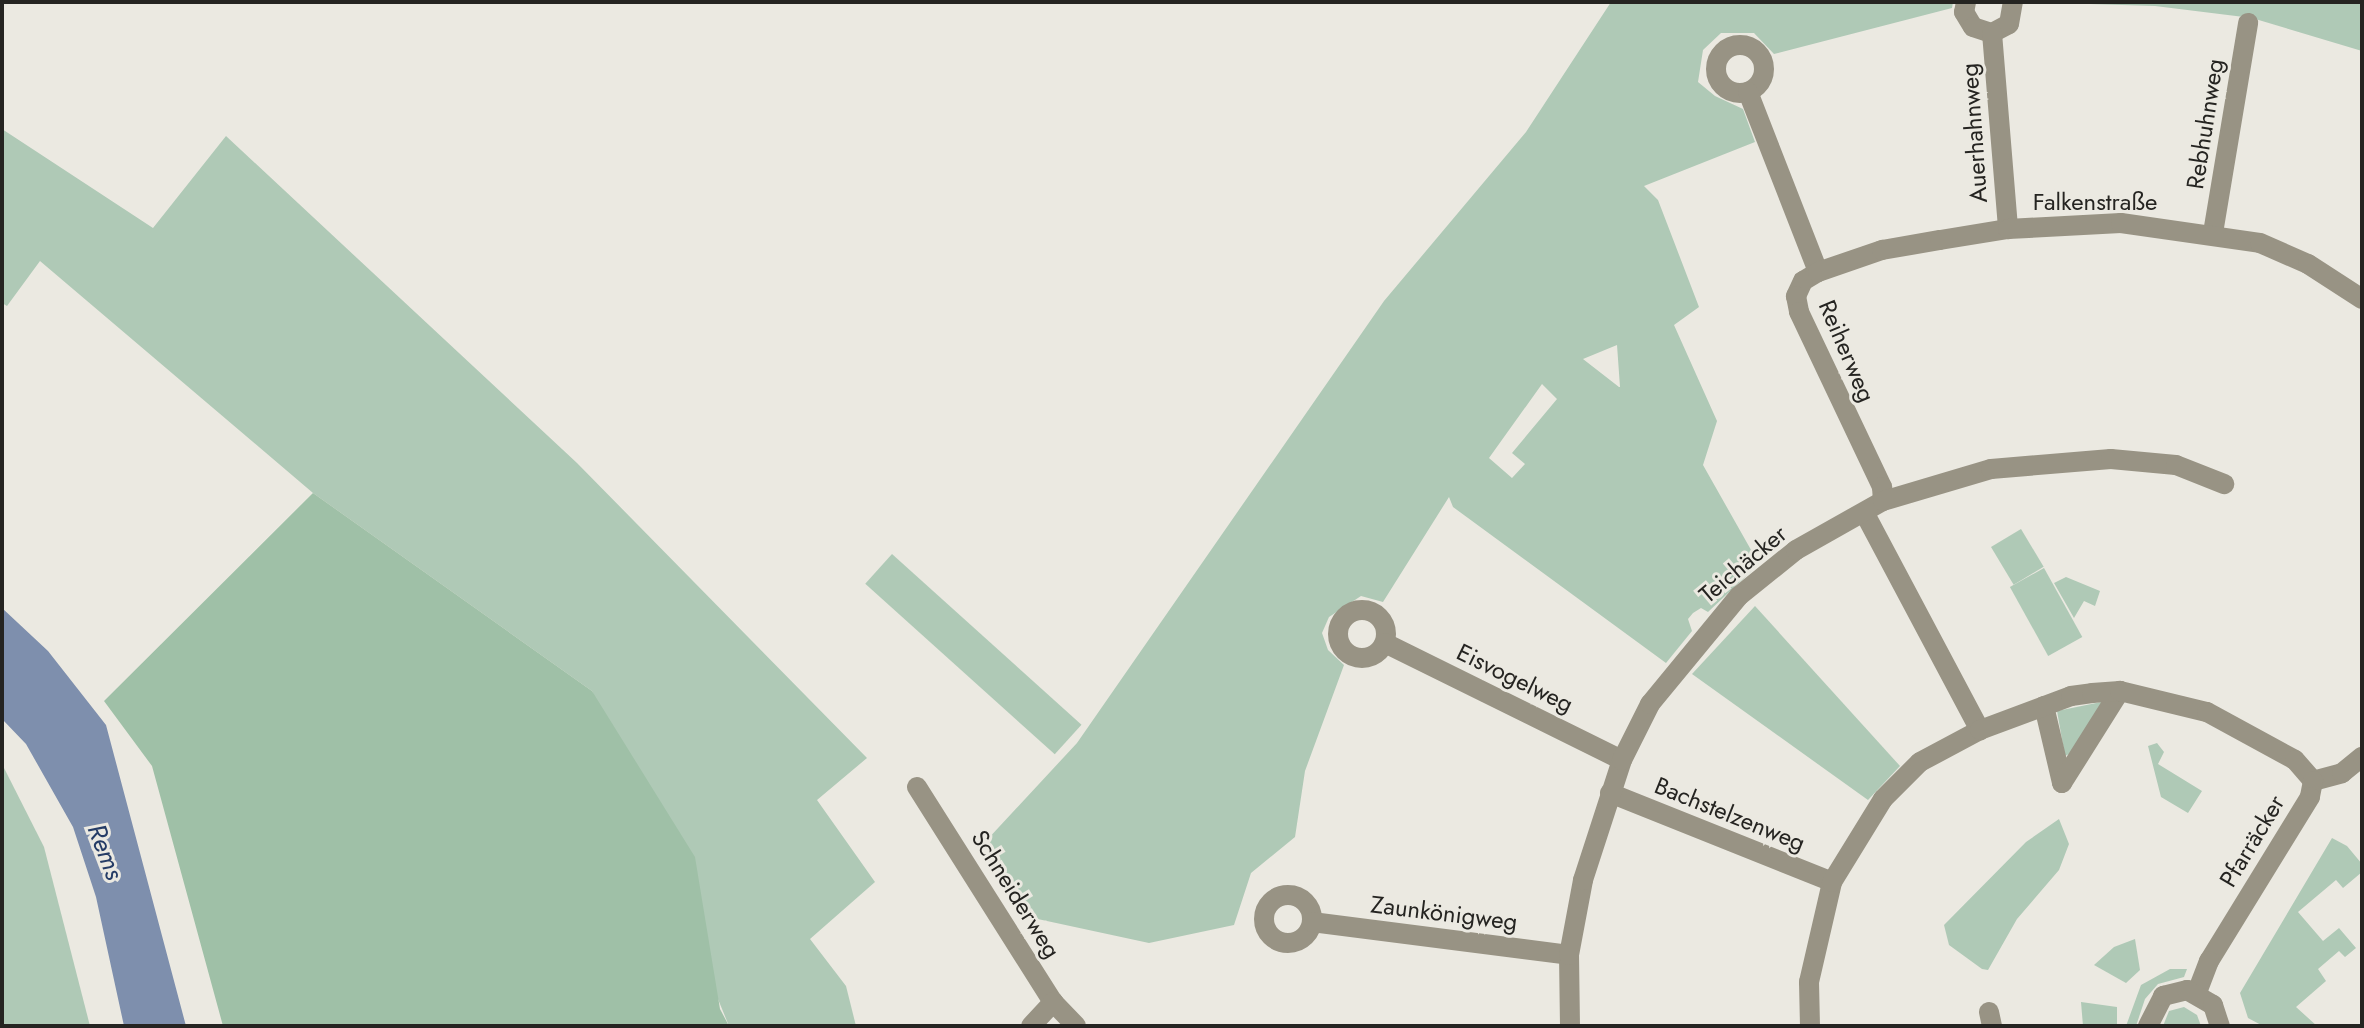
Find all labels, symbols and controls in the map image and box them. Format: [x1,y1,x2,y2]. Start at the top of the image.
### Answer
street label: Rebhuhnweg [2180,57,2230,191]
street label: Auerhahnweg [1955,62,1993,204]
street label: Falkenstraße [2033,188,2157,216]
street label: Reiherweg [1813,296,1881,406]
street label: Teichäcker [1693,519,1793,609]
street label: Eisvogelweg [1452,637,1578,719]
street label: Bachstelzenweg [1651,771,1809,857]
street label: Pfarräcker [2213,790,2291,892]
water label: Rems [80,820,130,884]
street label: Schneiderweg [965,825,1067,963]
street label: Zaunkönigweg [1369,890,1519,936]

